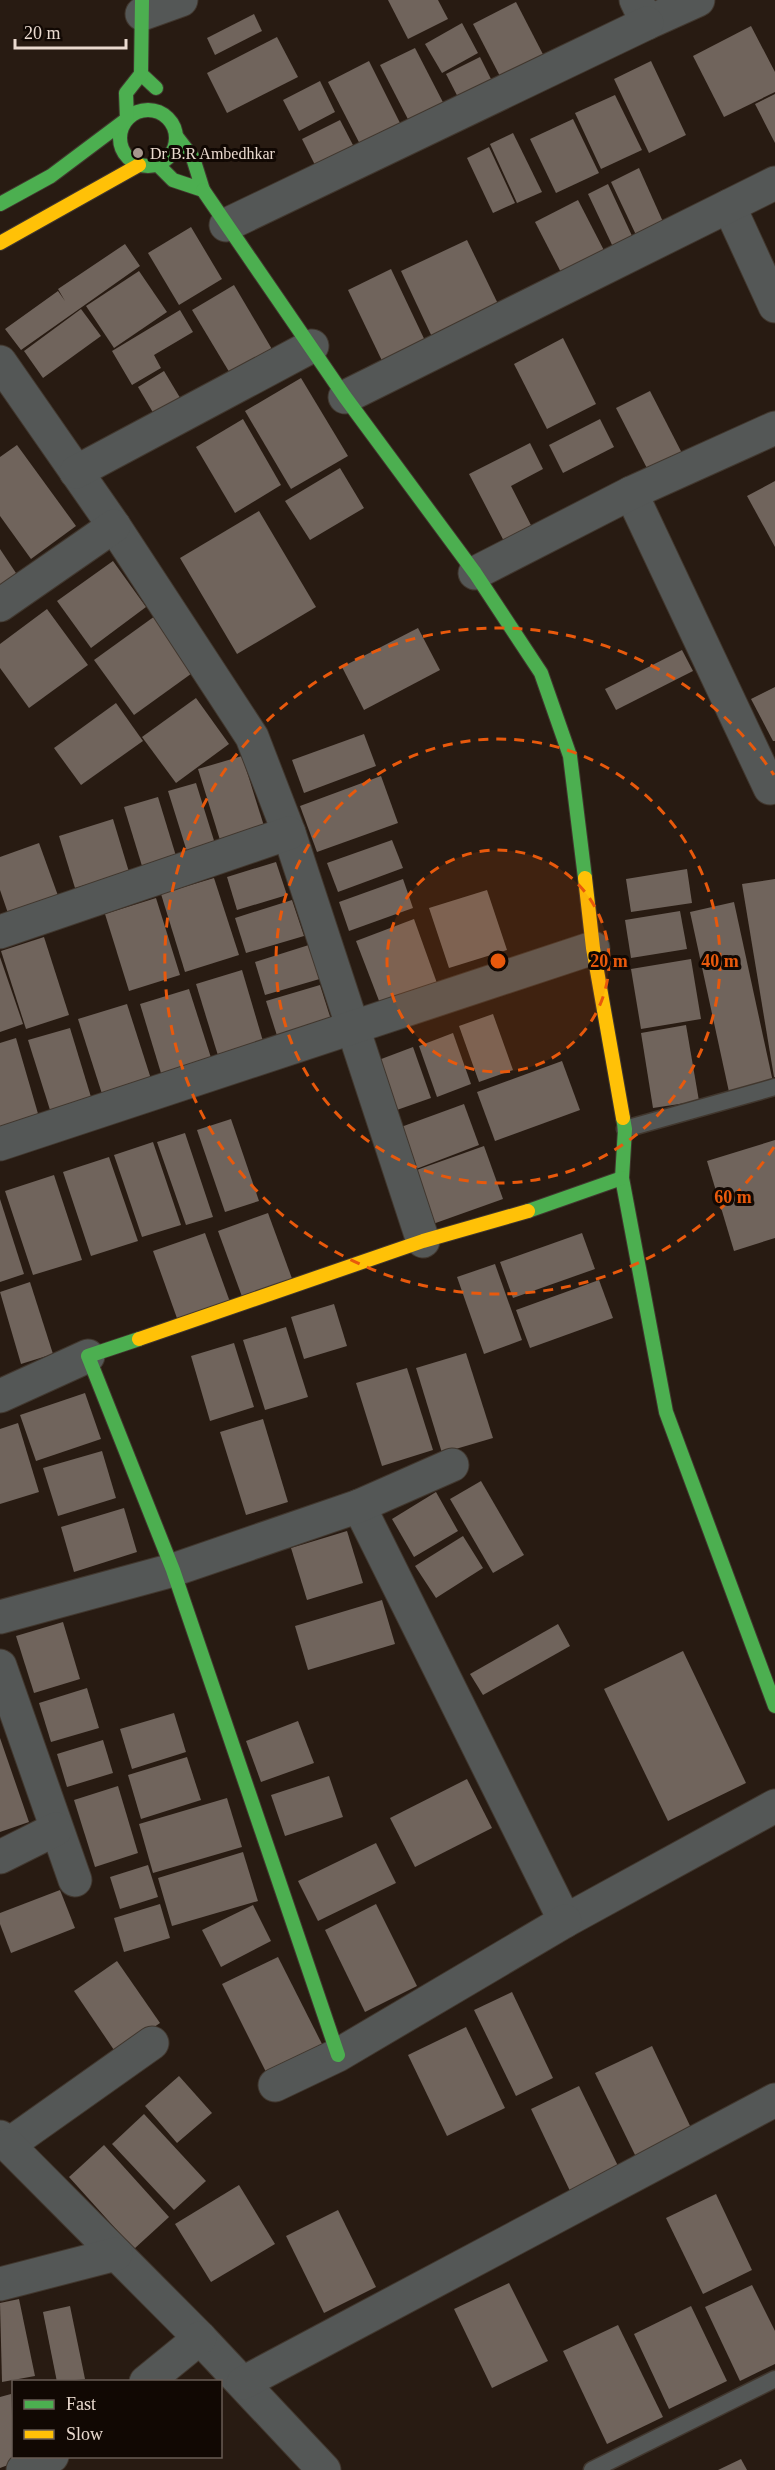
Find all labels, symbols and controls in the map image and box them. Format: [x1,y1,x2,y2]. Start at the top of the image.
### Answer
scale bar [15,12,126,50]
text: 20 m [24,23,61,43]
place label: Dr B.R Ambedhkar [150,145,276,162]
marker: Dr B.R Ambedhkar [131,146,145,160]
centre of rings [488,951,508,971]
text: 20 m [590,951,628,971]
text: 40 m [701,951,739,971]
text: 60 m [714,1187,752,1207]
legend [12,2380,222,2458]
text: Fast [66,2394,96,2414]
text: Slow [66,2424,103,2444]

